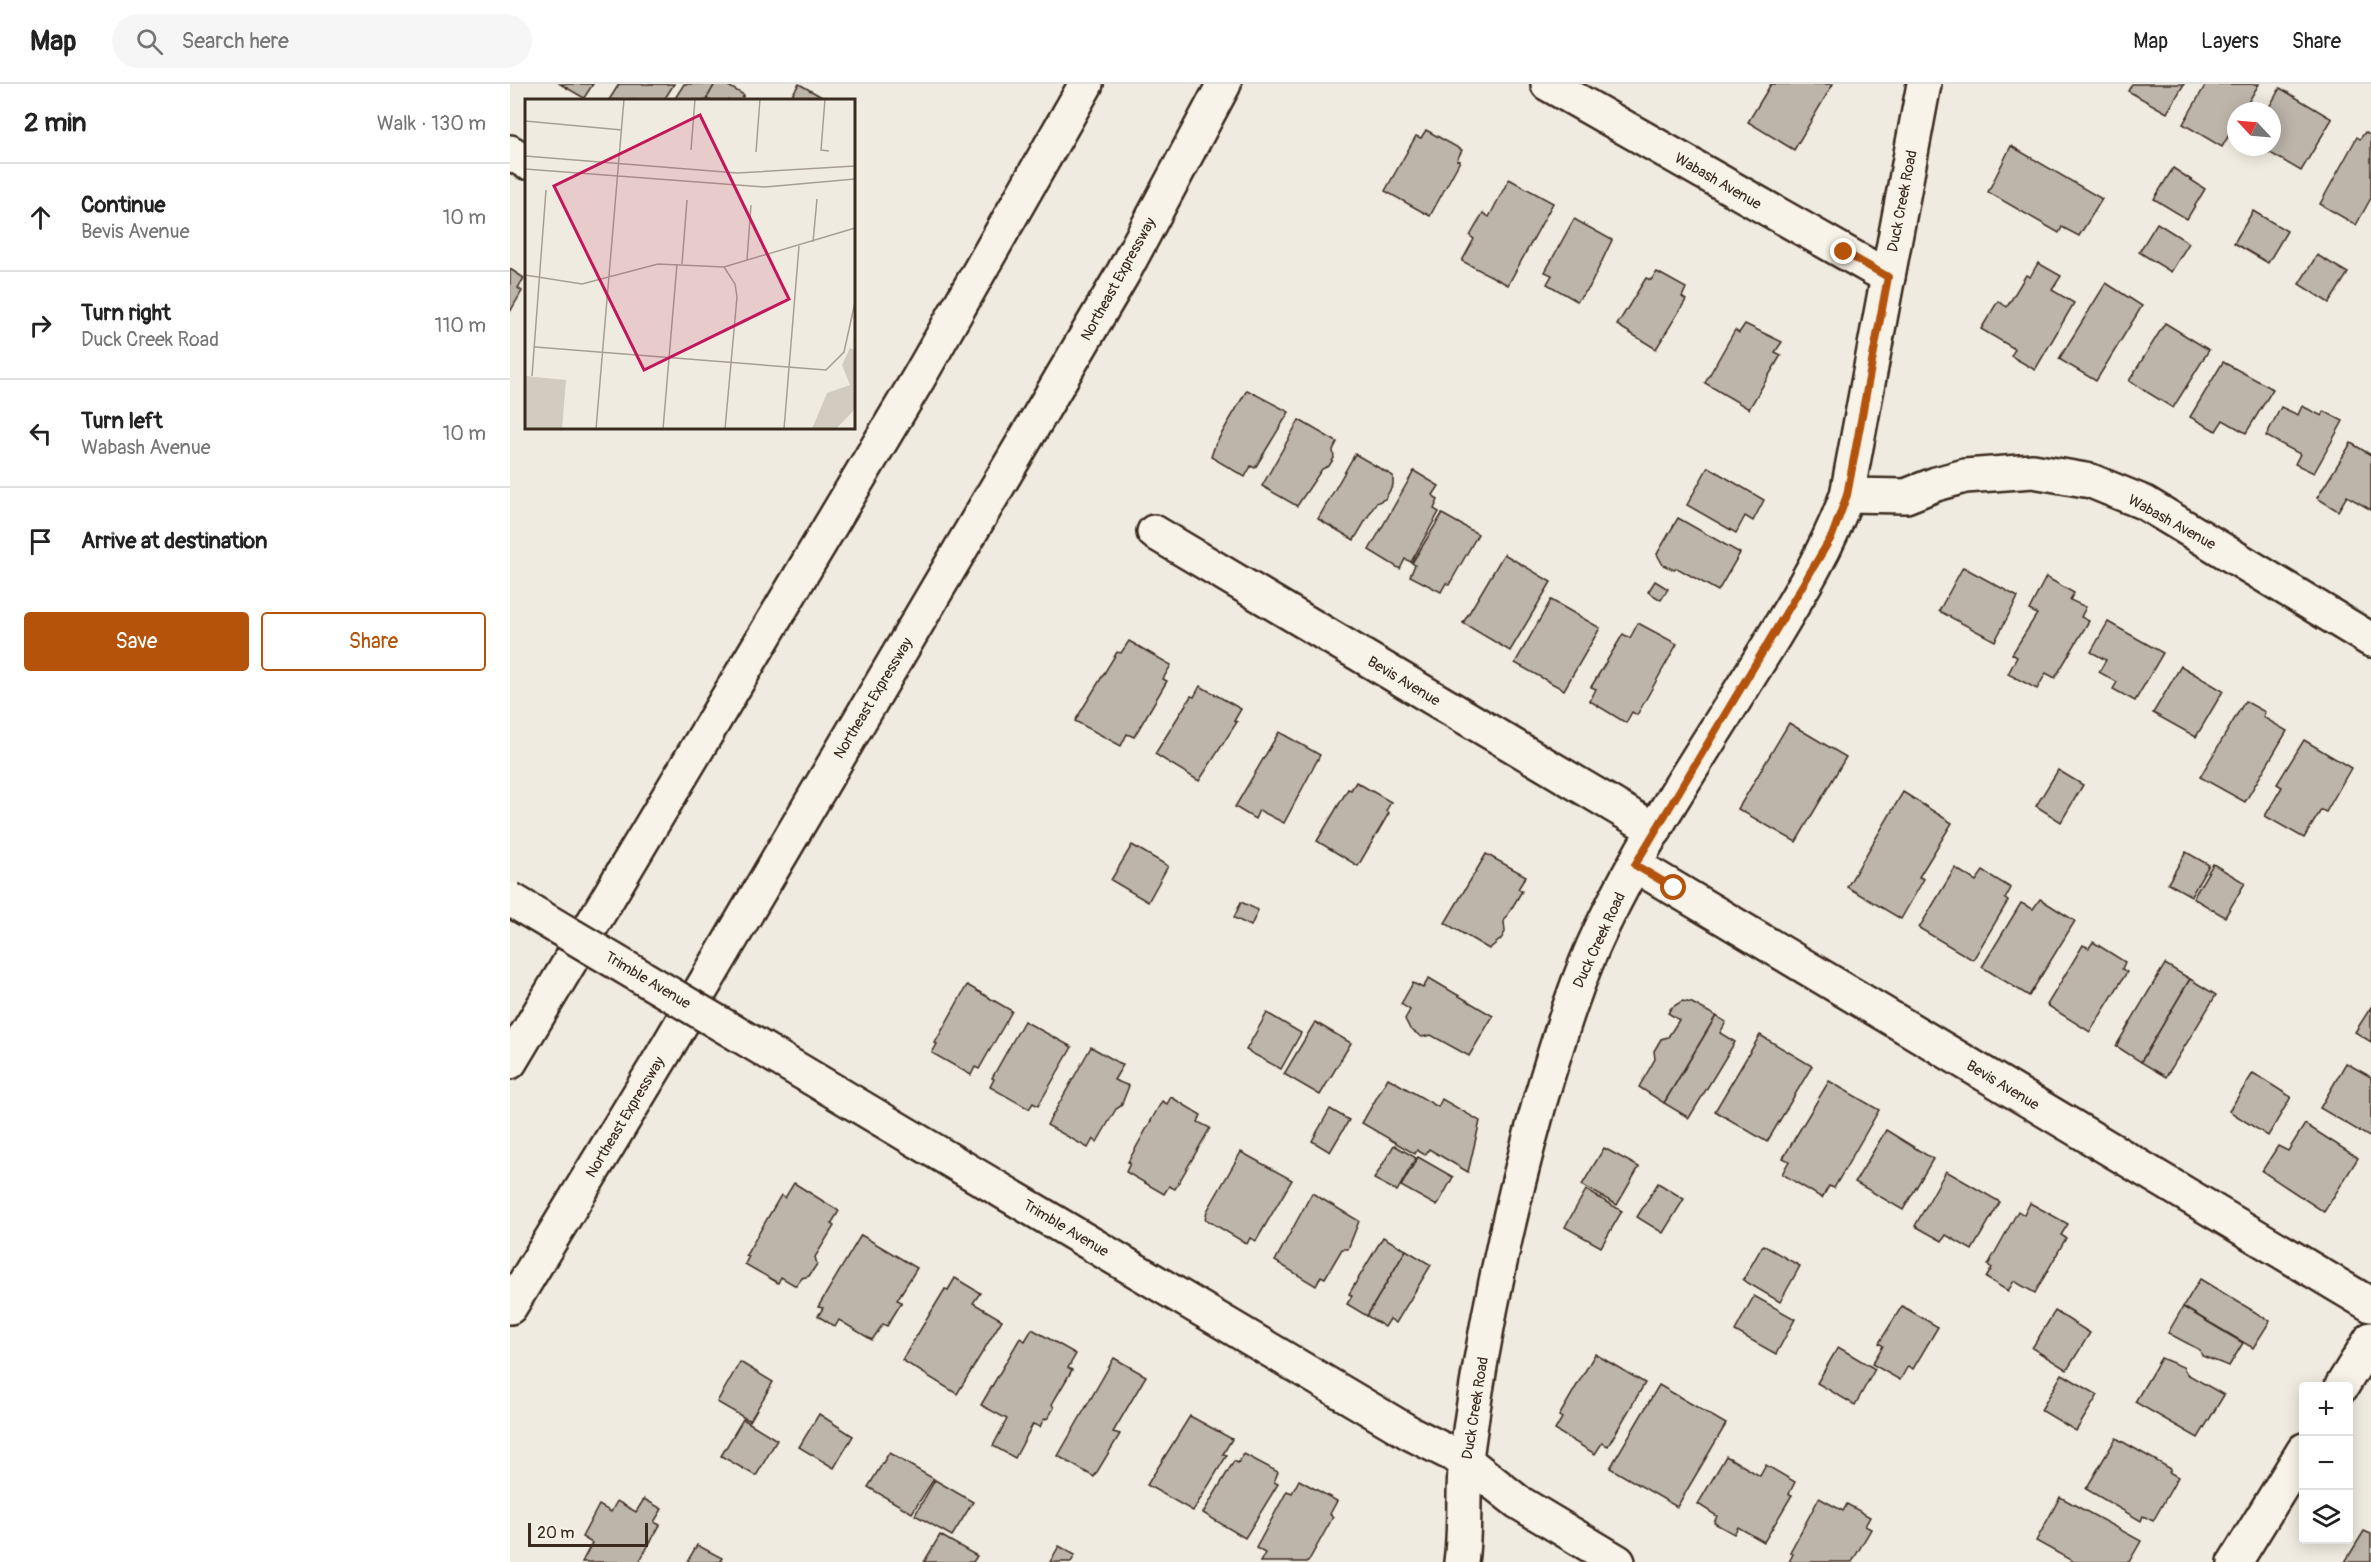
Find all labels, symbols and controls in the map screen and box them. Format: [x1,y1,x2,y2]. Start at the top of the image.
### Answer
search box [112,14,532,68]
text: Map [30,24,76,59]
icon: search [133,25,166,58]
text: Search here [181,27,289,55]
text: Map [2133,28,2168,55]
text: Layers [2201,28,2259,55]
text: Share [2292,28,2341,55]
inset map [525,99,855,429]
north arrow [2227,102,2281,156]
text: 2 min [24,107,86,139]
text: Walk · 130 m [377,111,486,136]
street label: Duck Creek Road [1883,148,1922,254]
street label: Wabash Avenue [1671,149,1765,214]
text: Continue [81,191,165,219]
icon: ahead [24,201,57,234]
text: 10 m [442,205,486,230]
street label: Northeast Expressway [1077,214,1160,344]
text: Bevis Avenue [81,219,190,244]
route end [1830,238,1856,264]
text: Turn right [81,299,171,327]
icon: right [24,309,57,342]
text: 110 m [435,313,486,338]
text: Duck Creek Road [81,327,219,352]
text: Turn left [81,407,163,435]
icon: left [24,417,57,450]
text: 10 m [442,421,486,446]
text: Wabash Avenue [81,435,211,460]
street label: Wabash Avenue [2125,491,2219,555]
icon: arrive [24,525,57,558]
text: Arrive at destination [81,527,267,555]
button: Save [24,612,249,671]
button: Share [261,612,486,671]
street label: Northeast Expressway [830,634,917,762]
street label: Bevis Avenue [1364,652,1444,711]
route start [1660,874,1686,900]
street label: Duck Creek Road [1569,889,1630,991]
street label: Trimble Avenue [601,947,695,1014]
street label: Northeast Expressway [582,1053,669,1181]
street label: Bevis Avenue [1963,1056,2043,1115]
street label: Trimble Avenue [1019,1195,1113,1262]
street label: Duck Creek Road [1458,1355,1493,1461]
map controls [2299,1382,2353,1544]
button: + [2299,1382,2353,1436]
button: − [2299,1436,2353,1490]
button: layers [2299,1490,2353,1544]
scale bar [528,1520,648,1548]
text: 20 m [537,1523,575,1543]

